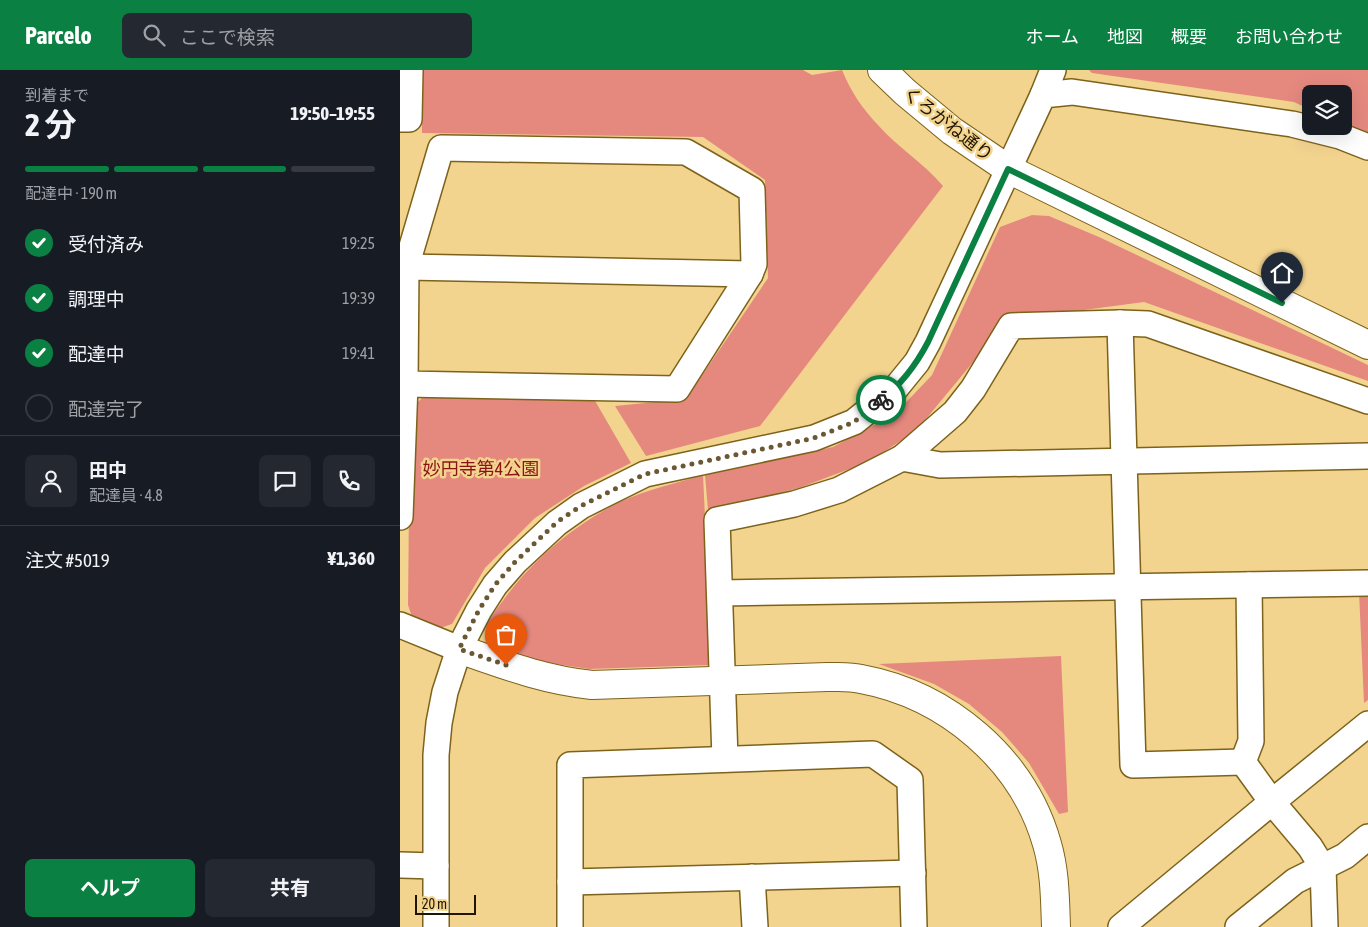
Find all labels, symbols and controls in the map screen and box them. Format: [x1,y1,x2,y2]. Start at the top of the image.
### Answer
search box [122,13,472,58]
icon: search [140,21,168,49]
text: Parcelo [25,22,92,49]
text: ここで検索 [180,26,275,48]
text: ホーム [1026,26,1079,47]
text: 地図 [1107,26,1143,47]
text: 概要 [1171,26,1207,47]
text: お問い合わせ [1235,26,1343,47]
street label: くろがね通り [899,82,997,165]
map controls [1302,85,1352,135]
button: layers [1302,85,1352,135]
text: 到着まで [25,86,89,104]
text: 19:50–19:55 [290,102,375,124]
text: 2 分 [25,106,76,143]
text: 配達中 · 190 m [25,184,117,202]
icon: check [25,229,53,257]
text: 受付済み [68,233,144,255]
text: 19:25 [342,234,375,252]
pin [1261,252,1303,303]
icon: home [1268,259,1296,287]
icon: check [25,284,53,312]
text: 調理中 [68,288,125,310]
text: 19:39 [342,289,375,307]
icon: check [25,339,53,367]
text: 配達中 [68,343,125,365]
text: 19:41 [342,344,375,362]
courier [856,375,906,425]
icon: bike [867,386,895,414]
text: 配達完了 [68,398,144,420]
button: person [25,455,77,507]
button: chat [259,455,311,507]
button: phone [323,455,375,507]
park label: 妙円寺第4公園 [423,458,539,479]
text: 田中 [89,459,127,481]
text: 配達員 · 4.8 [89,486,163,504]
text: ¥1,360 [327,547,375,569]
text: 注文 #5019 [25,549,110,571]
pin [485,614,527,665]
icon: bag [492,621,520,649]
button: ヘルプ [25,859,195,917]
button: 共有 [205,859,375,917]
scale bar [415,892,476,915]
text: 20 m [422,896,447,912]

